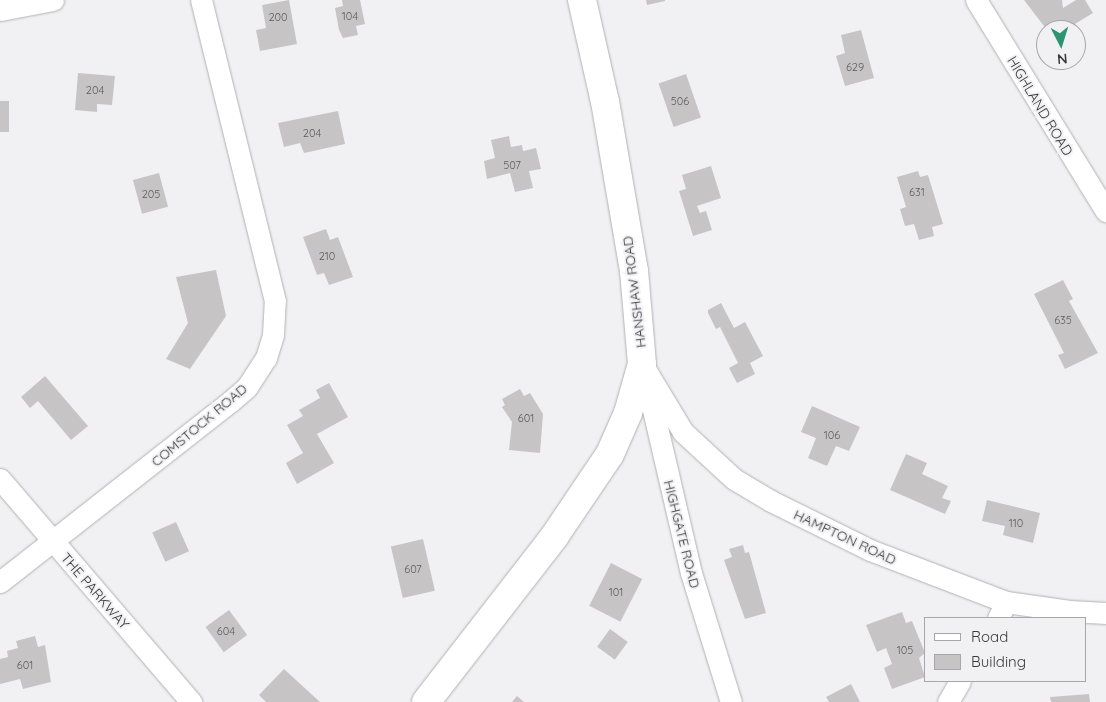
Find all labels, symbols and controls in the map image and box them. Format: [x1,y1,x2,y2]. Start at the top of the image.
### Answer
house number: 104 [342,9,358,23]
house number: 200 [268,10,288,24]
north arrow [1036,20,1086,70]
street label: HIGHLAND ROAD [1004,53,1076,159]
house number: 629 [846,60,864,74]
house number: 204 [86,83,104,97]
house number: 506 [671,94,689,108]
house number: 204 [303,126,321,140]
house number: 507 [503,158,521,172]
house number: 631 [909,185,925,199]
house number: 205 [142,187,160,201]
street label: HANSHAW ROAD [619,235,649,349]
house number: 210 [319,249,335,263]
house number: 635 [1054,313,1072,327]
street label: COMSTOCK ROAD [148,380,250,470]
house number: 601 [518,411,534,425]
house number: 106 [824,428,840,442]
street label: HIGHGATE ROAD [660,478,704,590]
street label: HAMPTON ROAD [791,506,899,568]
house number: 110 [1009,516,1023,530]
street label: THE PARKWAY [57,549,133,633]
house number: 607 [404,562,422,576]
house number: 101 [609,585,623,599]
legend [924,617,1086,682]
house number: 604 [217,624,235,638]
text: Road [971,627,1008,646]
house number: 105 [897,643,913,657]
text: Building [971,652,1026,671]
house number: 601 [17,658,33,672]

